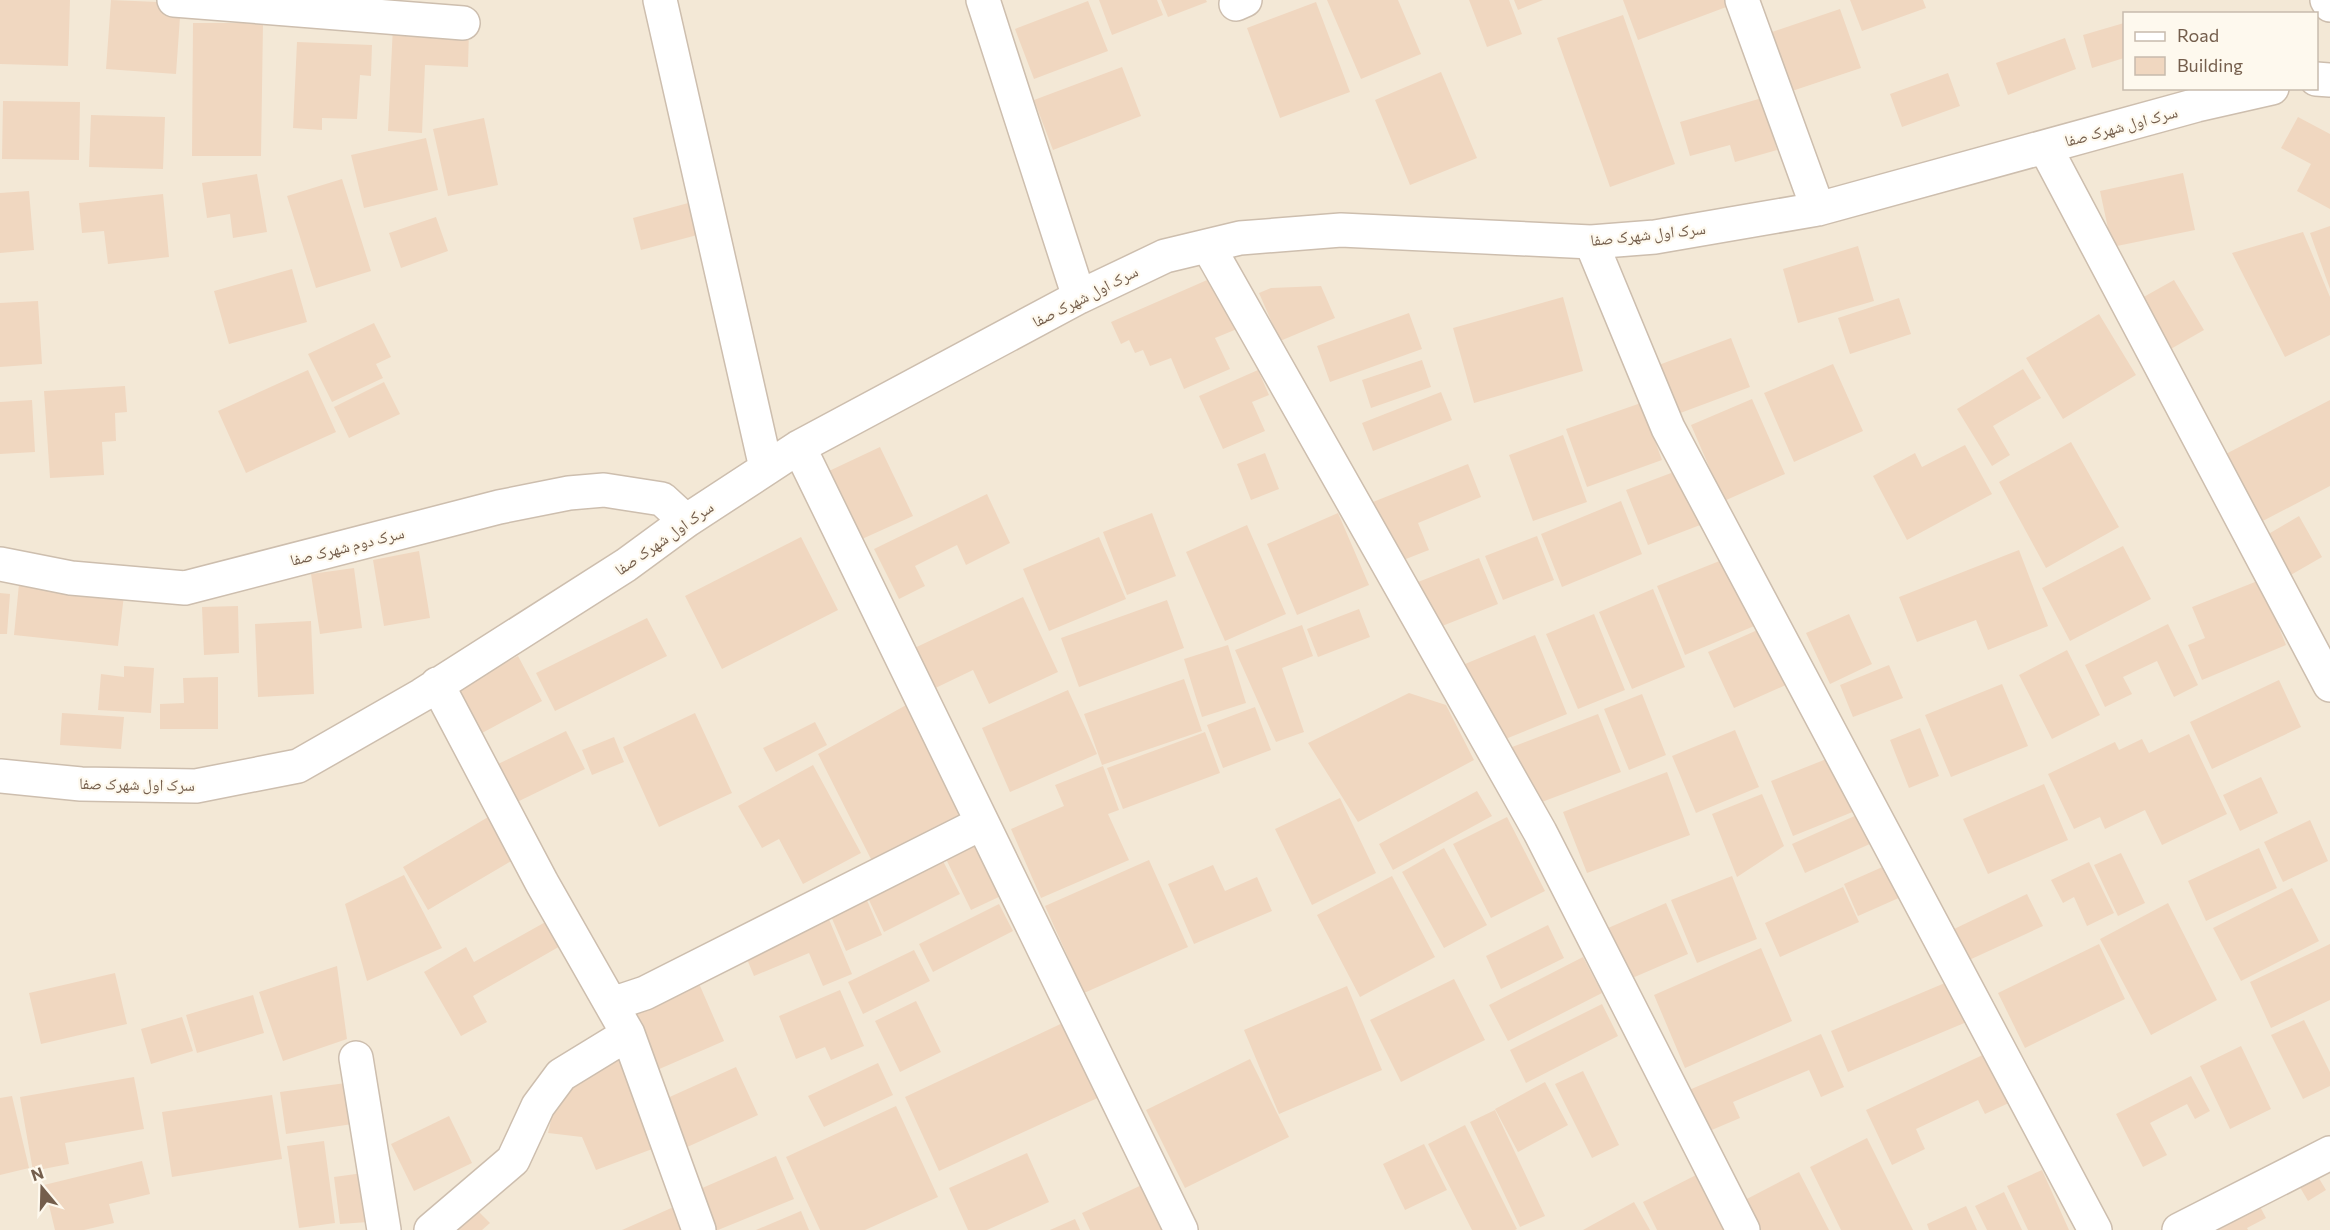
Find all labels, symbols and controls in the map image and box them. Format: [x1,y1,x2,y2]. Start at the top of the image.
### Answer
legend [2123,12,2318,90]
text: Road [2177,24,2219,46]
text: Building [2177,54,2243,76]
street label: سرک اول شهرک صفا [2062,101,2180,152]
street label: سرک اول شهرک صفا [1589,218,1707,251]
street label: سرک اول شهرک صفا [1029,261,1142,332]
street label: سرک اول شهرک صفا [611,497,718,580]
street label: سرک دوم شهرک صفا [288,522,406,571]
street label: سرک اول شهرک صفا [79,773,195,796]
north arrow [12,1158,72,1218]
text: N [28,1162,46,1184]

